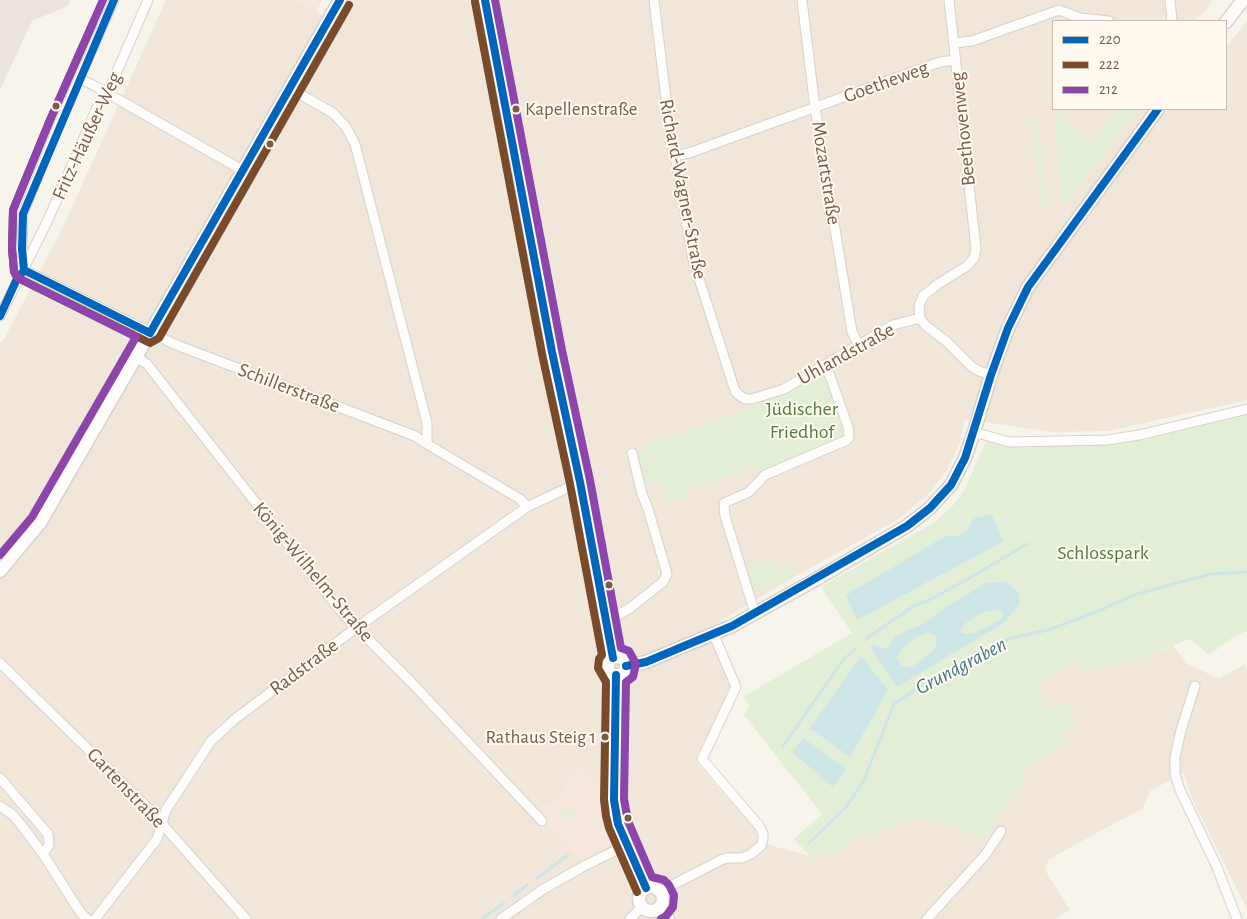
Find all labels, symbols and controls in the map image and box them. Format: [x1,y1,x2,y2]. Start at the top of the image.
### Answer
legend [1052,20,1227,110]
text: 220 [1099,32,1121,47]
street label: Goetheweg [840,56,932,108]
text: 222 [1099,57,1119,72]
street label: Fritz-Häußer-Weg [47,68,127,204]
street label: Beethovenweg [945,71,981,187]
text: 212 [1099,82,1118,97]
street label: Richard-Wagner-Straße [654,97,712,281]
place label: Kapellenstraße [525,98,637,120]
unlabelled marker [51,101,61,111]
marker: Kapellenstraße [511,104,521,114]
street label: Mozartstraße [806,119,846,227]
unlabelled marker [265,139,275,149]
street label: Uhlandstraße [793,318,899,390]
street label: Schillerstraße [235,358,343,418]
park label: Jüdischer Friedhof [766,397,838,444]
street label: König-Wilhelm-Straße [247,497,379,647]
park label: Schlosspark [1057,541,1149,565]
unlabelled marker [604,580,614,590]
water label: Grundgraben [911,631,1011,701]
street label: Radstraße [265,633,343,701]
place label: Rathaus Steig 1 [485,726,596,748]
marker: Rathaus Steig 1 [600,732,610,742]
street label: Gartenstraße [82,743,170,833]
unlabelled marker [623,813,633,823]

